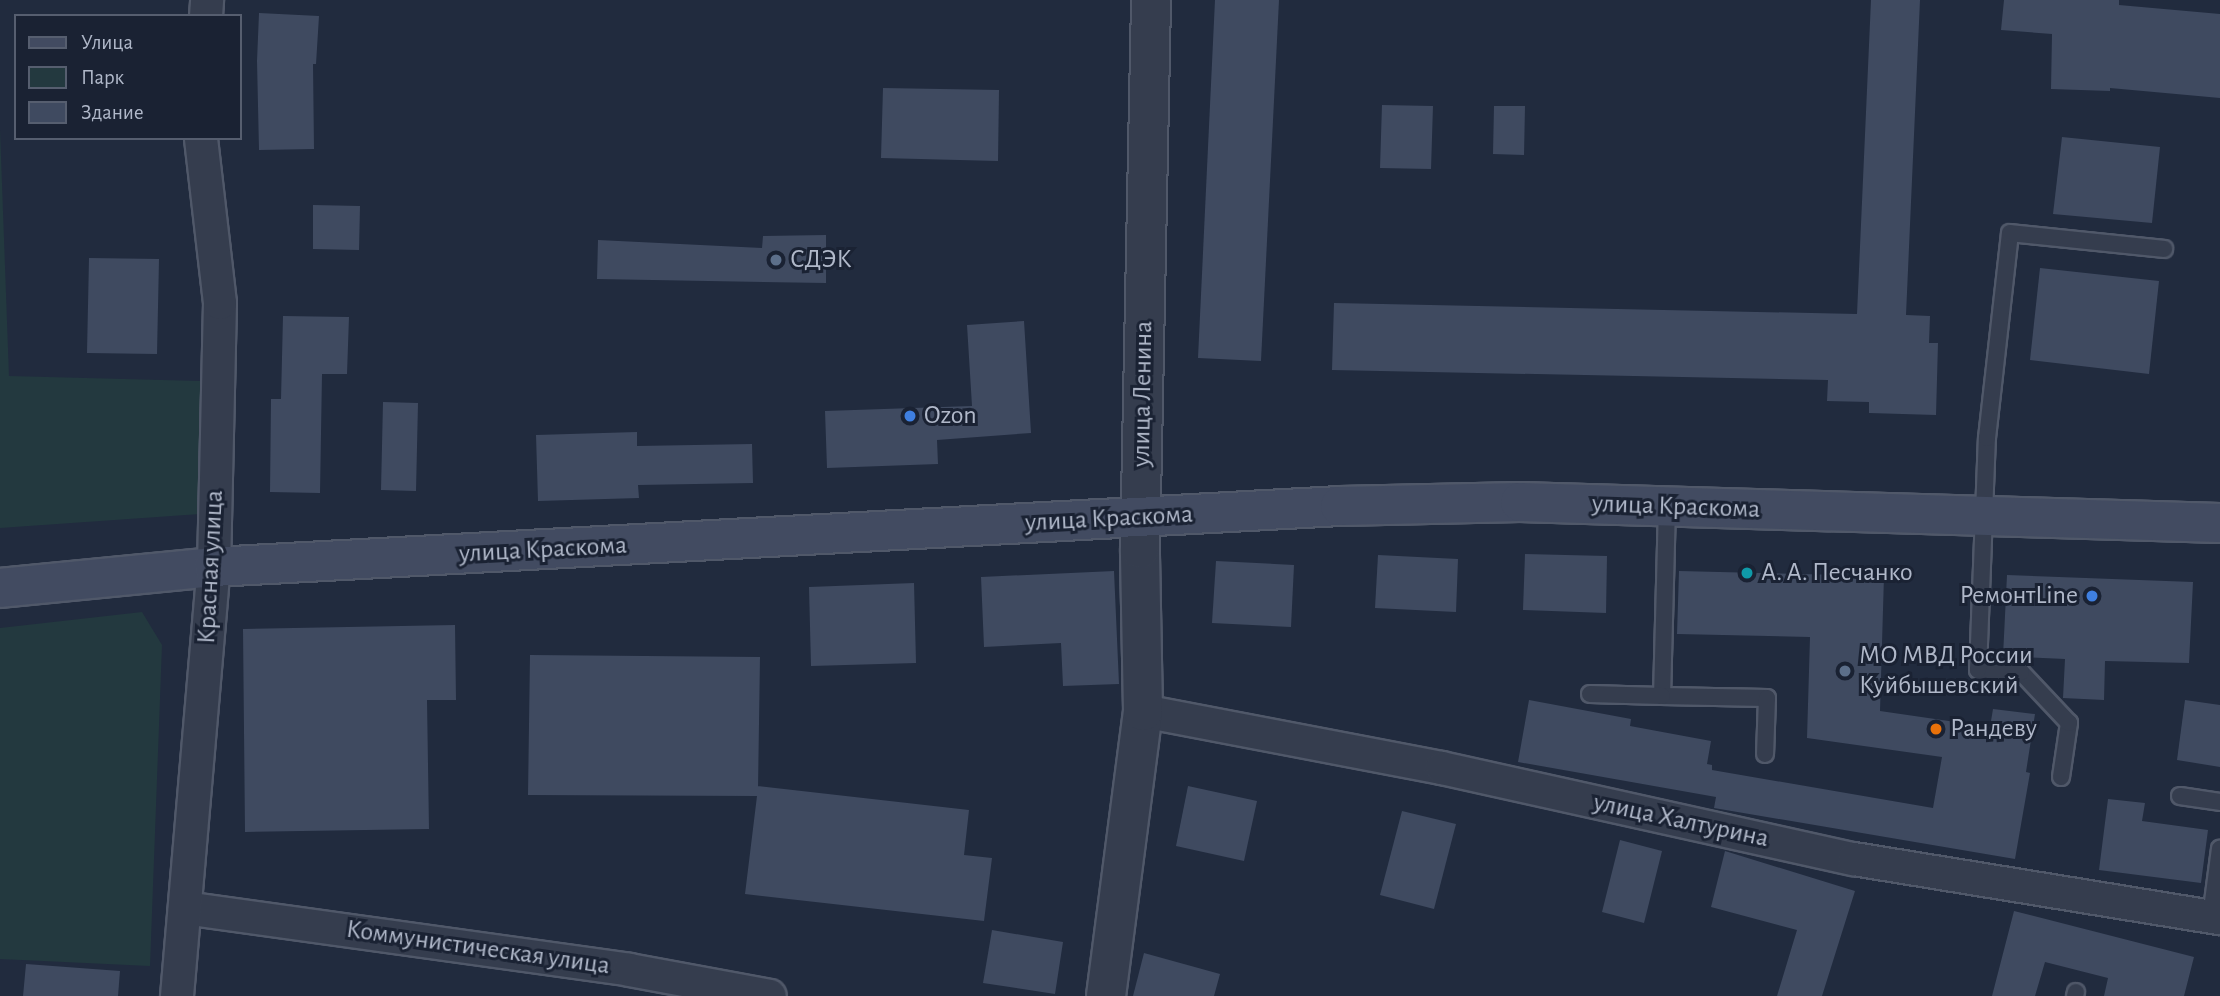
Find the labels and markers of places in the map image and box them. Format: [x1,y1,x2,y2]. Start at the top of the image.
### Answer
place label: СДЭК [790,244,852,276]
marker: СДЭК [768,252,784,268]
place label: Ozon [924,400,977,432]
marker: Ozon [902,408,918,424]
place label: А. А. Песчанко [1761,557,1913,589]
marker: А. А. Песчанко [1739,565,1755,581]
place label: РемонтLine [1959,580,2078,612]
marker: РемонтLine [2084,588,2100,604]
place label: МО МВД России Куйбышевский [1859,640,2033,702]
marker: МО МВД России Куйбышевский [1837,663,1853,679]
place label: Рандеву [1950,713,2037,745]
marker: Рандеву [1928,721,1944,737]

